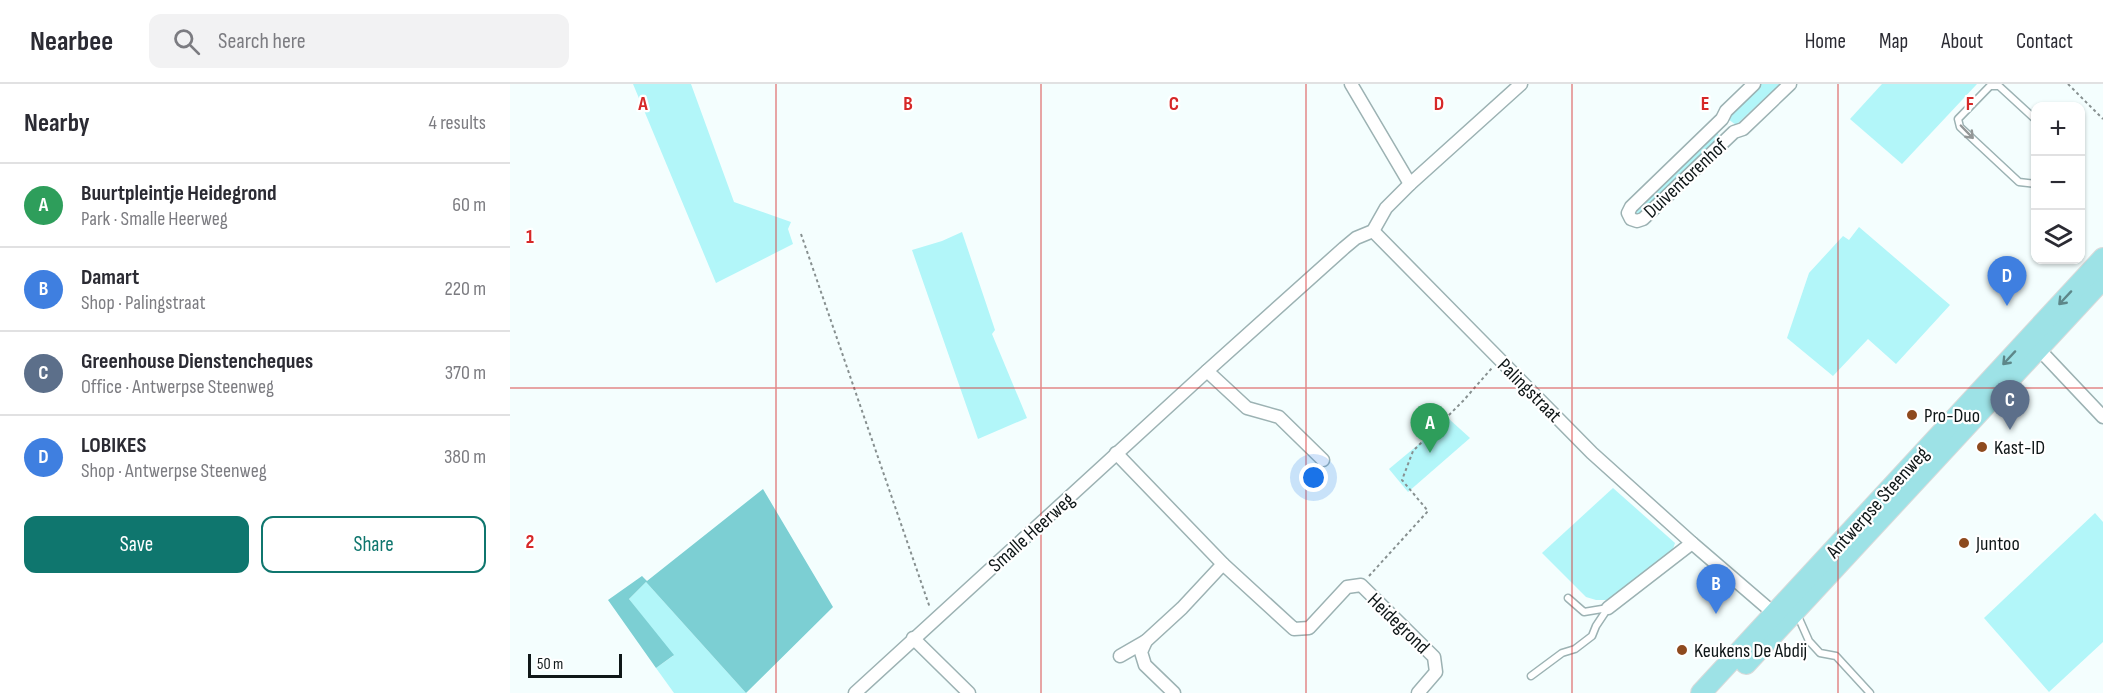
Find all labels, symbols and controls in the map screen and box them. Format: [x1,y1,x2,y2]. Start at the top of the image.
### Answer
search box [149,14,569,68]
text: Nearbee [30,25,113,58]
icon: search [170,25,203,58]
text: Search here [218,28,306,55]
text: Home [1805,29,1846,54]
text: Map [1879,29,1908,54]
text: About [1941,29,1983,54]
text: Contact [2016,29,2073,54]
text: A [637,92,648,116]
text: B [903,92,913,116]
text: C [1169,92,1179,116]
text: D [1434,92,1444,116]
text: E [1701,92,1709,116]
text: F [1966,92,1974,116]
map controls [2031,102,2085,264]
button: + [2031,102,2085,156]
text: Nearby [24,108,90,139]
text: 4 results [429,111,486,135]
one-way arrow [1960,125,1974,140]
street label: Duiventorenhof [1639,134,1732,223]
button: − [2031,156,2085,210]
text: Buurtpleintje Heidegrond [81,180,277,207]
text: A [39,193,48,217]
text: 60 m [452,193,486,217]
text: Park · Smalle Heerweg [81,207,228,231]
button: layers [2031,210,2085,264]
text: 1 [526,225,534,249]
pin: D [1988,256,2026,306]
text: Damart [81,264,139,291]
text: B [39,277,48,301]
text: 220 m [445,277,486,301]
one-way arrow [2058,290,2073,305]
text: Shop · Palingstraat [81,291,206,315]
text: Greenhouse Dienstencheques [81,348,313,375]
one-way arrow [2002,351,2016,366]
street label: Palingstraat [1492,354,1566,428]
text: C [38,361,49,385]
text: 370 m [445,361,486,385]
text: Office · Antwerpse Steenweg [81,375,274,399]
pin: C [1990,380,2030,430]
pin: A [1410,404,1450,453]
place label: Pro-Duo [1924,404,1980,428]
marker: Pro-Duo [1905,408,1919,422]
text: LOBIKES [81,432,146,459]
place label: Kast-ID [1994,436,2045,460]
marker: Kast-ID [1975,440,1989,454]
street label: Antwerpse Steenweg [1821,442,1934,564]
text: D [38,445,49,469]
text: 380 m [444,445,486,469]
text: Shop · Antwerpse Steenweg [81,459,267,483]
your location [1299,463,1328,492]
street label: Smalle Heerweg [984,488,1080,578]
button: Save [24,516,249,573]
button: Share [261,516,486,573]
text: 2 [526,530,534,554]
place label: Juntoo [1975,532,2020,556]
marker: Juntoo [1957,536,1971,550]
pin: B [1696,564,1736,614]
street label: Heidegrond [1362,588,1434,659]
place label: Keukens De Abdij [1694,639,1807,663]
marker: Keukens De Abdij [1675,643,1689,657]
scale bar [528,651,622,678]
text: 50 m [537,655,563,674]

